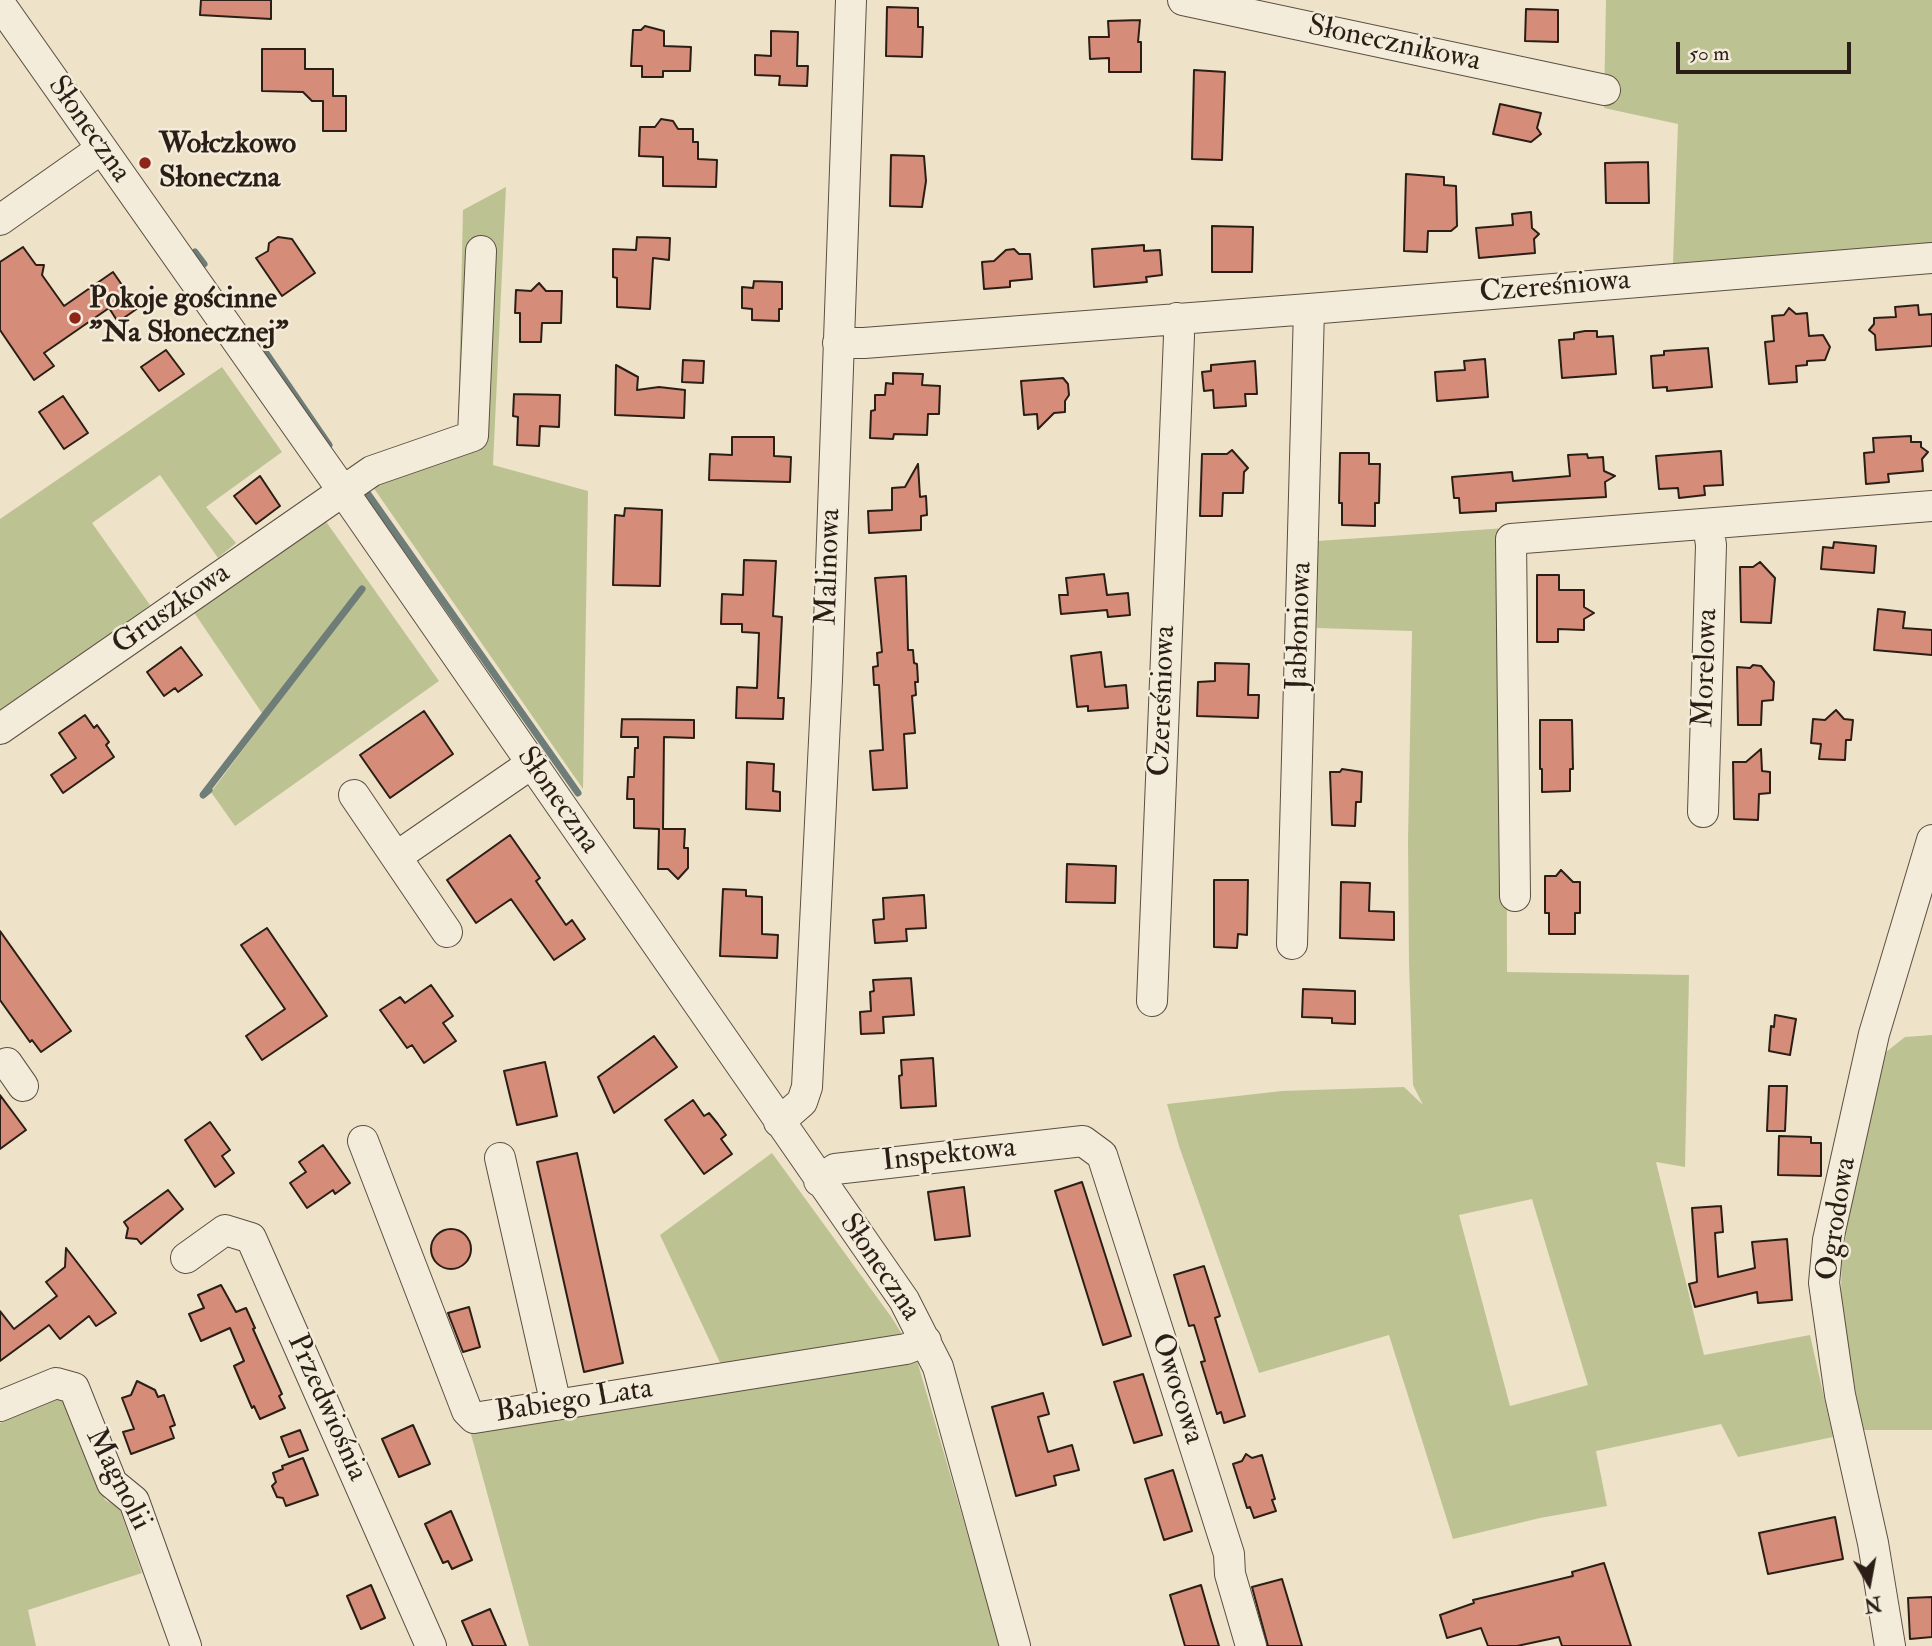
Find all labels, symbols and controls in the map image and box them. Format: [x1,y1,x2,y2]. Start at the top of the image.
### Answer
street label: Słonecznikowa [1304,9,1484,81]
scale bar [1680,28,1855,72]
text: 50 m [1689,40,1730,67]
street label: Słoneczna [39,70,137,190]
place label: Wołczkowo Słoneczna [159,128,296,198]
marker: Wołczkowo Słoneczna [137,155,153,171]
street label: Czereśniowa [1478,263,1632,313]
place label: Pokoje gościnne "Na Słonecznej" [89,283,288,354]
marker: Pokoje gościnne "Na Słonecznej" [67,310,83,326]
street label: Malinowa [810,508,850,626]
street label: Gruszkowa [106,556,238,664]
street label: Jabłoniowa [1281,561,1321,691]
street label: Morelowa [1687,608,1727,728]
street label: Czereśniowa [1143,625,1185,777]
street label: Słoneczna [508,741,606,861]
street label: Inspektowa [880,1131,1018,1181]
street label: Ogrodowa [1810,1155,1866,1283]
street label: Słoneczna [830,1208,928,1328]
street label: Przedwiośnia [278,1329,374,1487]
street label: Owocowa [1141,1329,1211,1449]
street label: Babiego Lata [493,1372,655,1432]
street label: Magnolii [76,1423,158,1537]
north arrow [1834,1548,1904,1618]
text: N [1862,1590,1883,1617]

